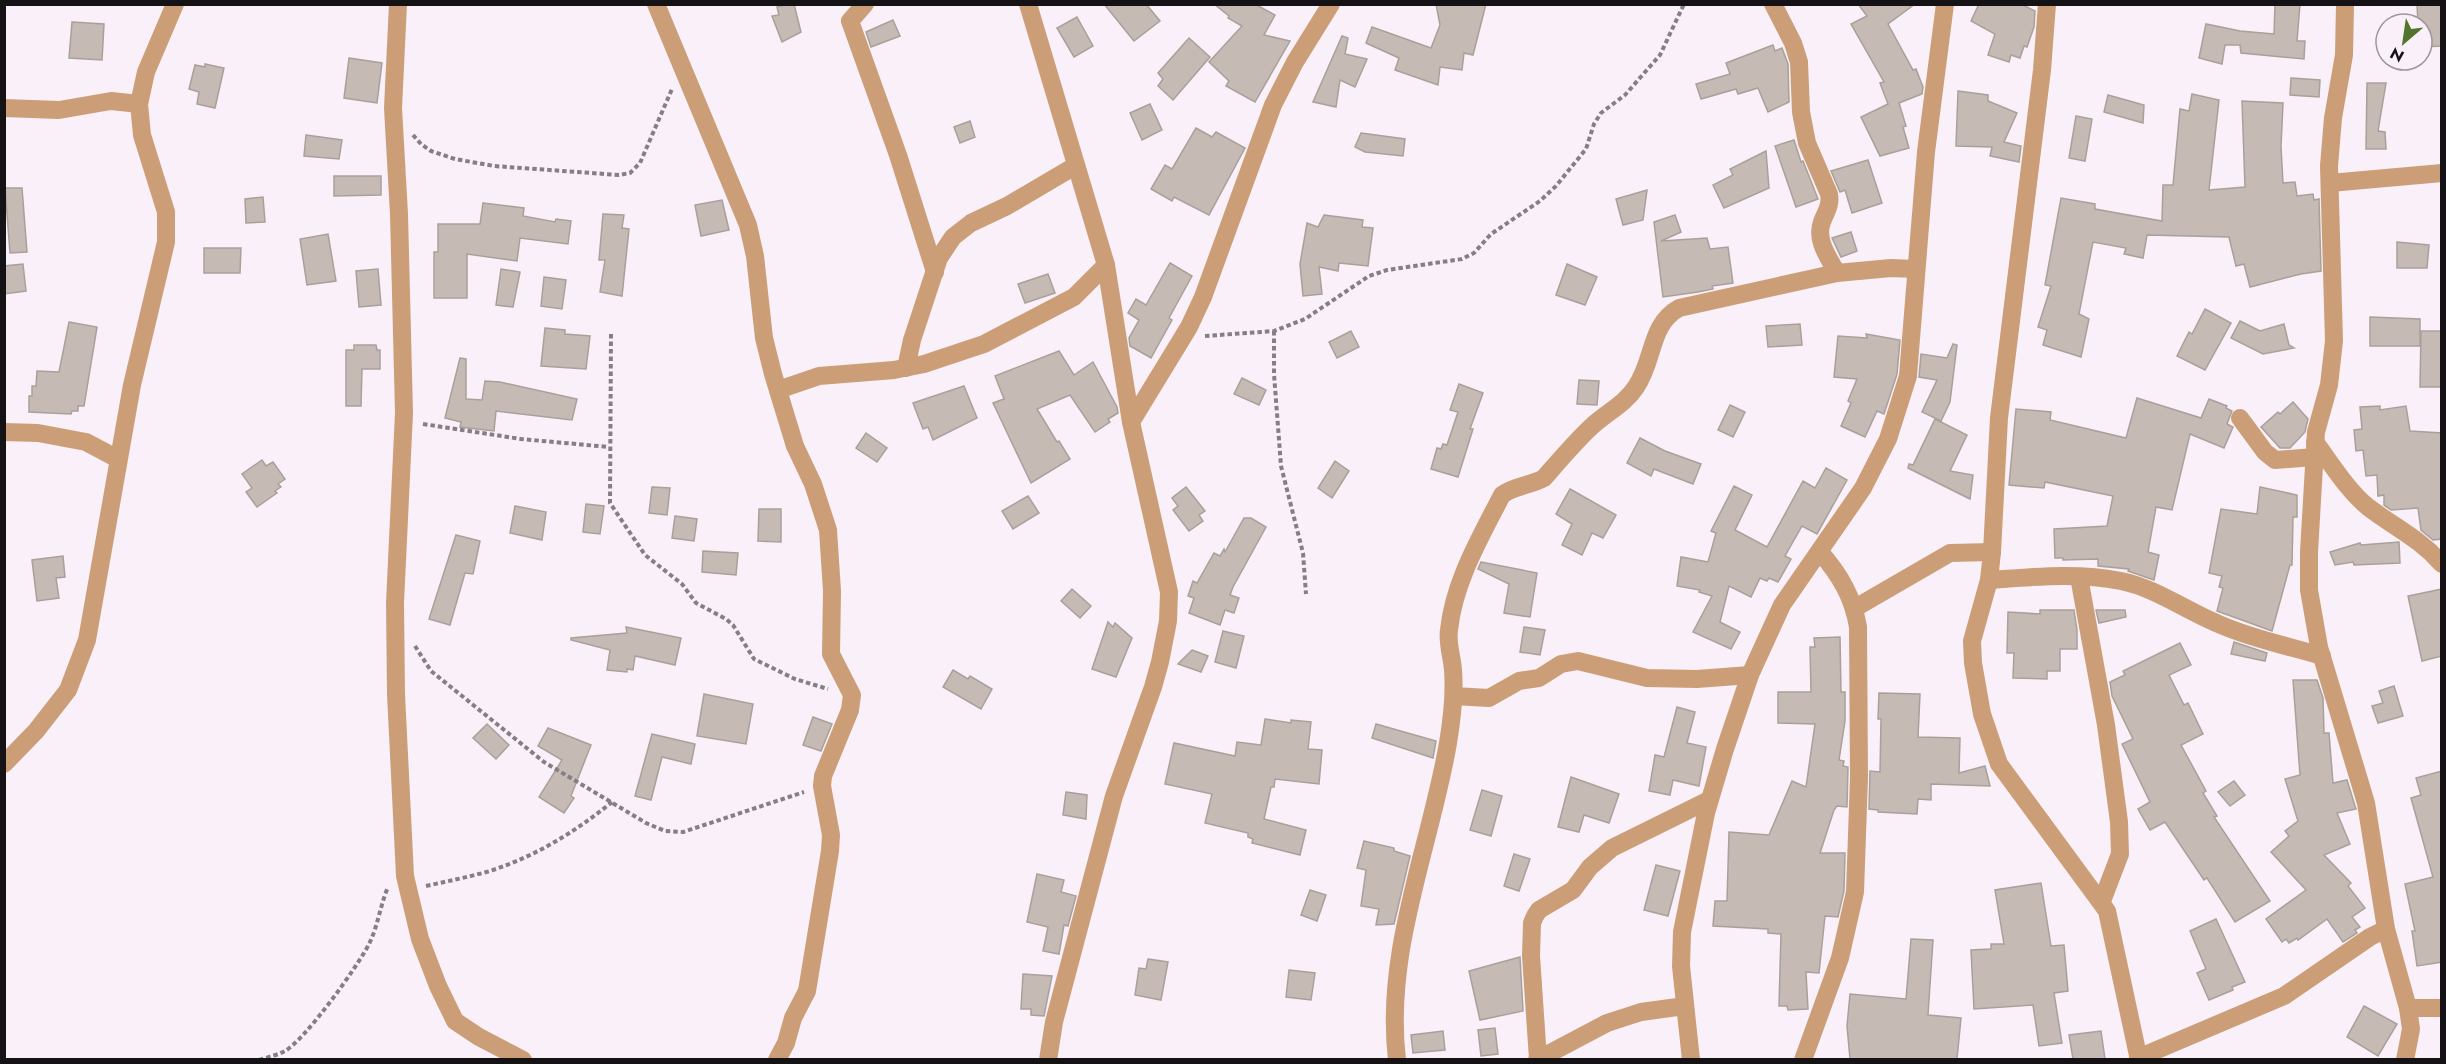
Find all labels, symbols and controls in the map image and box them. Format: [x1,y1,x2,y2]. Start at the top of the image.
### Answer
north arrow [2374,12,2434,72]
text: N [2386,42,2408,68]

